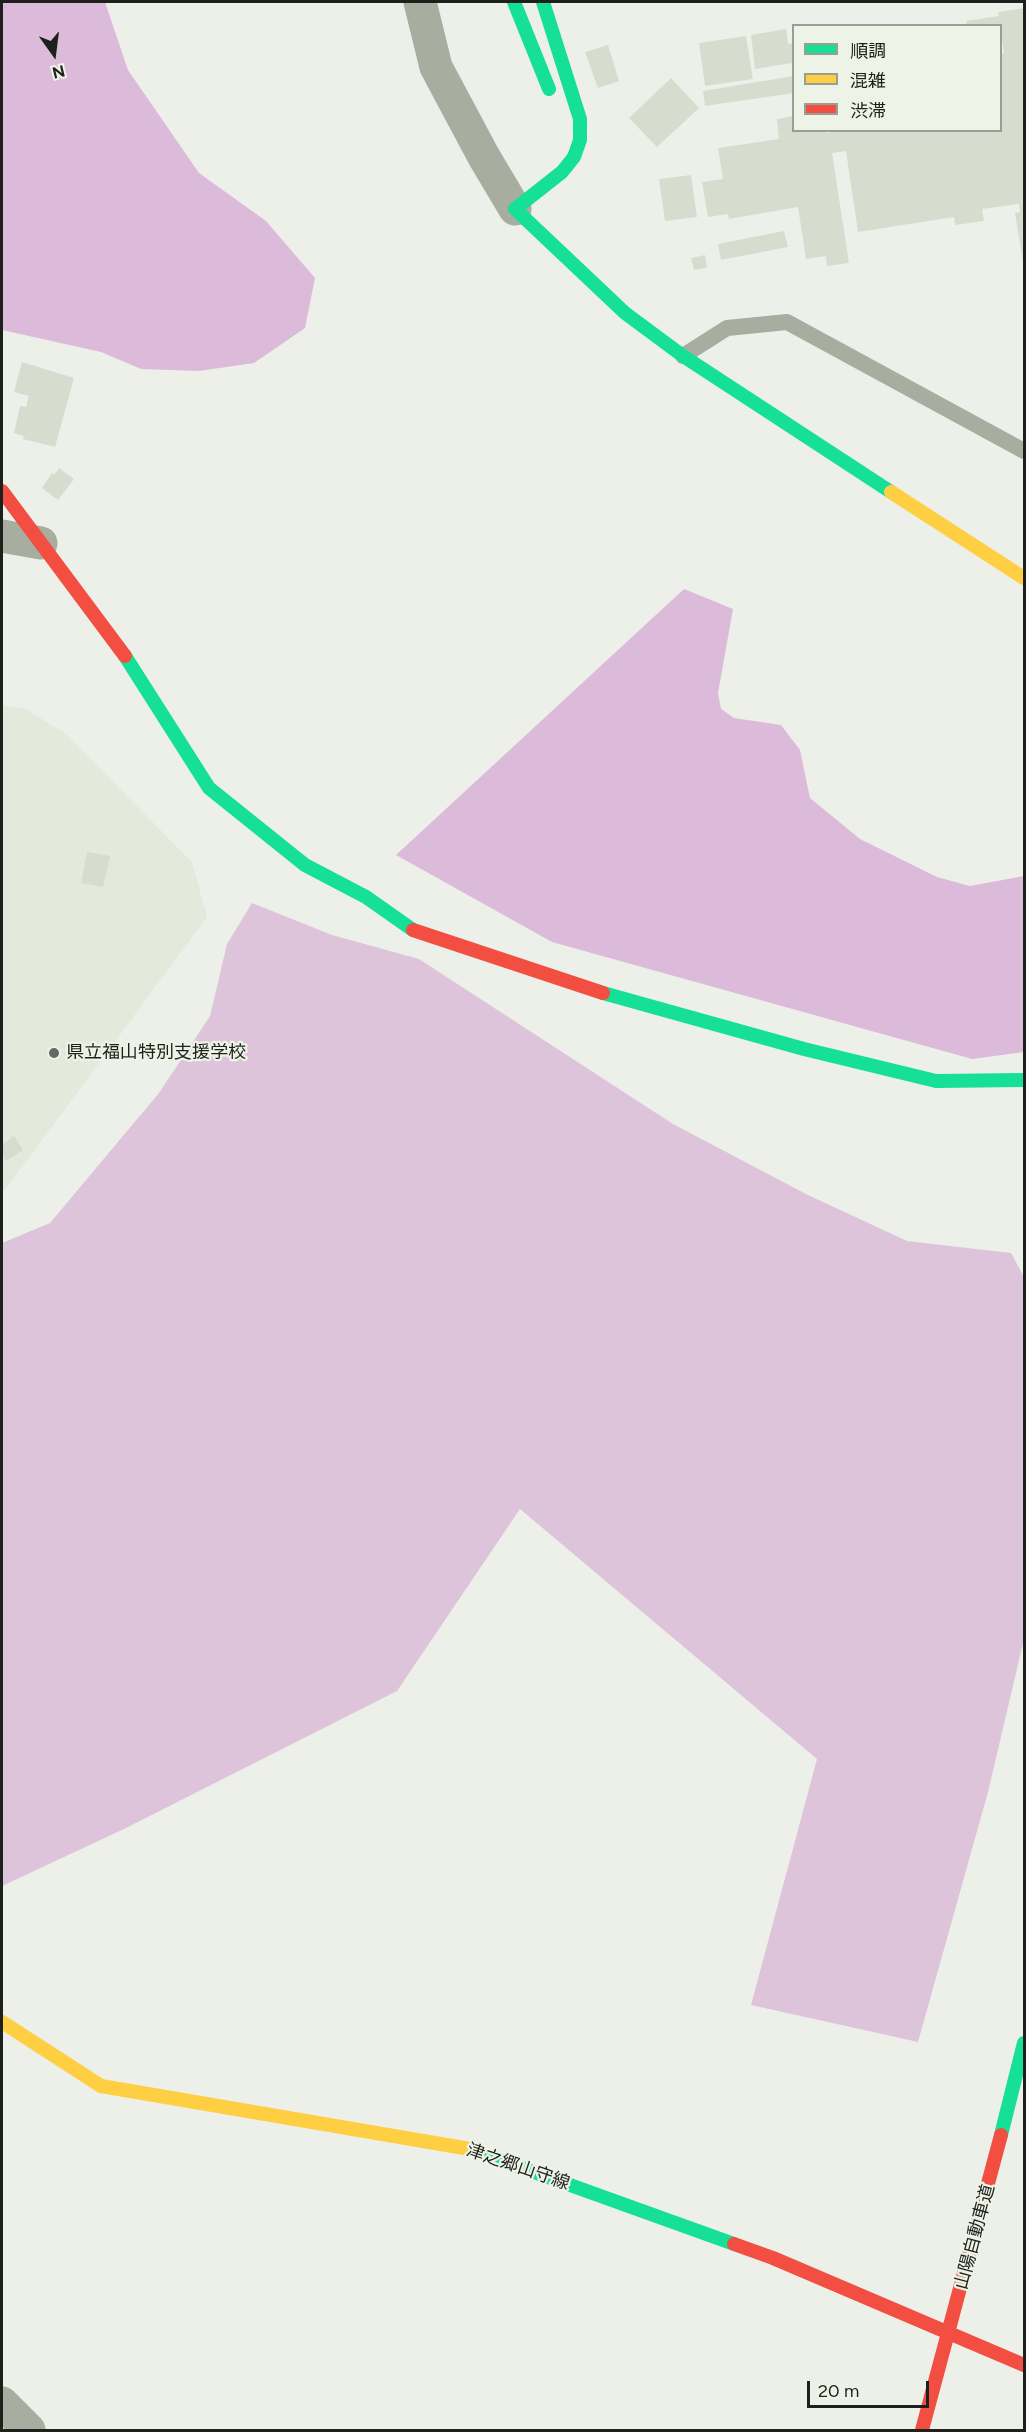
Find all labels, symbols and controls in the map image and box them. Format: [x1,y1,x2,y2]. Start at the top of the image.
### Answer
north arrow [24,24,84,84]
legend [792,24,1002,132]
text: 順調 [850,40,886,62]
text: N [50,61,67,83]
text: 混雑 [850,70,886,92]
text: 渋滞 [850,100,886,122]
place label: 県立福山特別支援学校 [66,1042,246,1064]
marker: 県立福山特別支援学校 [47,1046,61,1060]
street label: 津之郷山守線 [463,2139,573,2195]
street label: 山陽自動車道 [951,2182,999,2292]
scale bar [810,2369,932,2407]
text: 20 m [818,2380,859,2402]

